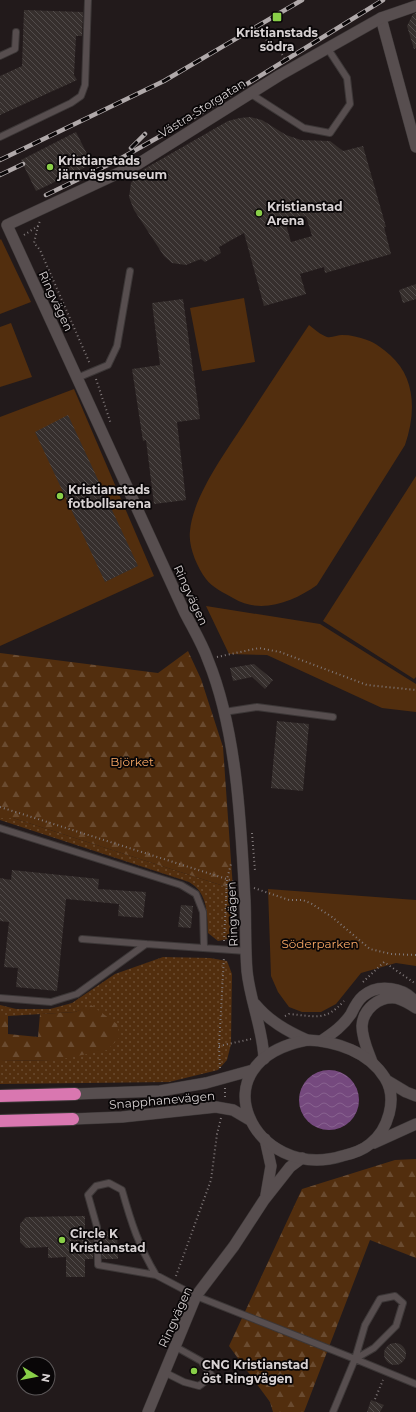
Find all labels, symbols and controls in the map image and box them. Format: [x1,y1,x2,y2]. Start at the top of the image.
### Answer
marker: Kristianstads södra [271,11,283,23]
place label: Kristianstads södra [236,25,319,54]
street label: Västra Storgatan [156,75,248,141]
place label: Kristianstads järnvägsmuseum [56,153,167,182]
marker: Kristianstads järnvägsmuseum [45,162,55,172]
place label: Kristianstad Arena [266,199,343,228]
marker: Kristianstad Arena [254,208,264,218]
street label: Ringvägen [35,268,77,334]
place label: Kristianstads fotbollsarena [68,482,151,511]
marker: Kristianstads fotbollsarena [55,491,65,501]
street label: Ringvägen [170,562,212,628]
park label: Björket [110,754,154,769]
street label: Ringvägen [223,881,241,947]
park label: Söderparken [281,936,359,951]
street label: Snapphanevägen [108,1088,216,1112]
place label: Circle K Kristianstad [70,1226,146,1255]
marker: Circle K Kristianstad [57,1235,67,1245]
street label: Ringvägen [155,1284,195,1350]
north arrow [16,1356,56,1396]
place label: CNG Kristianstad öst Ringvägen [202,1357,309,1386]
marker: CNG Kristianstad öst Ringvägen [189,1366,199,1376]
text: N [38,1372,54,1383]

